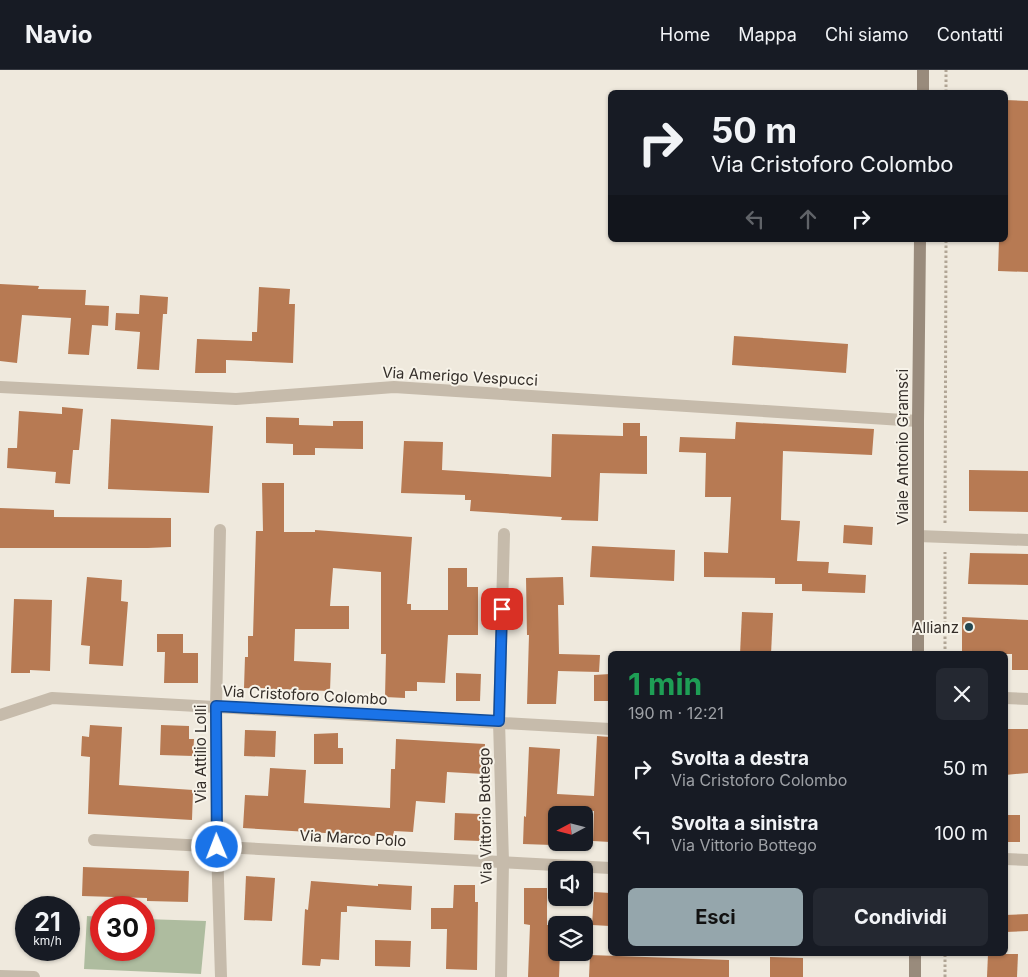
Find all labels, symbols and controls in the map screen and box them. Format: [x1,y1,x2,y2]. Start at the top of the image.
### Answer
text: Navio [25,20,92,49]
text: Home [660,24,710,45]
text: Mappa [738,24,797,45]
text: Chi siamo [825,24,909,45]
text: Contatti [937,24,1003,45]
text: 50 m [711,109,797,151]
icon: right [628,110,693,175]
text: Via Cristoforo Colombo [711,151,954,177]
icon: left [741,205,769,233]
icon: ahead [794,205,822,233]
icon: right [847,205,875,233]
street label: Via Amerigo Vespucci [382,362,538,390]
street label: Viale Antonio Gramsci [893,369,912,525]
pin [481,588,523,630]
icon: arrive [488,595,516,623]
place label: Allianz [912,618,959,637]
marker: Allianz [963,621,975,633]
text: 1 min [628,666,702,702]
button: close [936,668,988,720]
street label: Via Cristoforo Colombo [222,681,388,709]
text: 190 m · 12:21 [628,703,724,723]
street label: Via Attilio Lolli [191,705,210,803]
text: Svolta a destra [671,747,809,770]
street label: Via Vittorio Bottego [474,748,496,884]
icon: right [628,755,656,783]
text: 50 m [942,757,988,780]
text: Via Cristoforo Colombo [671,770,847,790]
north arrow [548,806,592,851]
map controls [548,806,593,961]
text: Svolta a sinistra [671,812,819,835]
position arrow [190,820,242,872]
icon: left [628,820,656,848]
text: 100 m [934,822,988,845]
street label: Via Marco Polo [299,826,407,850]
text: Via Vittorio Bottego [671,835,817,855]
button: sound [548,861,593,906]
button: Esci [628,888,803,946]
button: Condividi [813,888,988,946]
speed limit sign: 30 [90,896,155,961]
text: 21 [34,907,61,937]
button: layers [548,916,593,961]
text: km/h [33,933,62,948]

